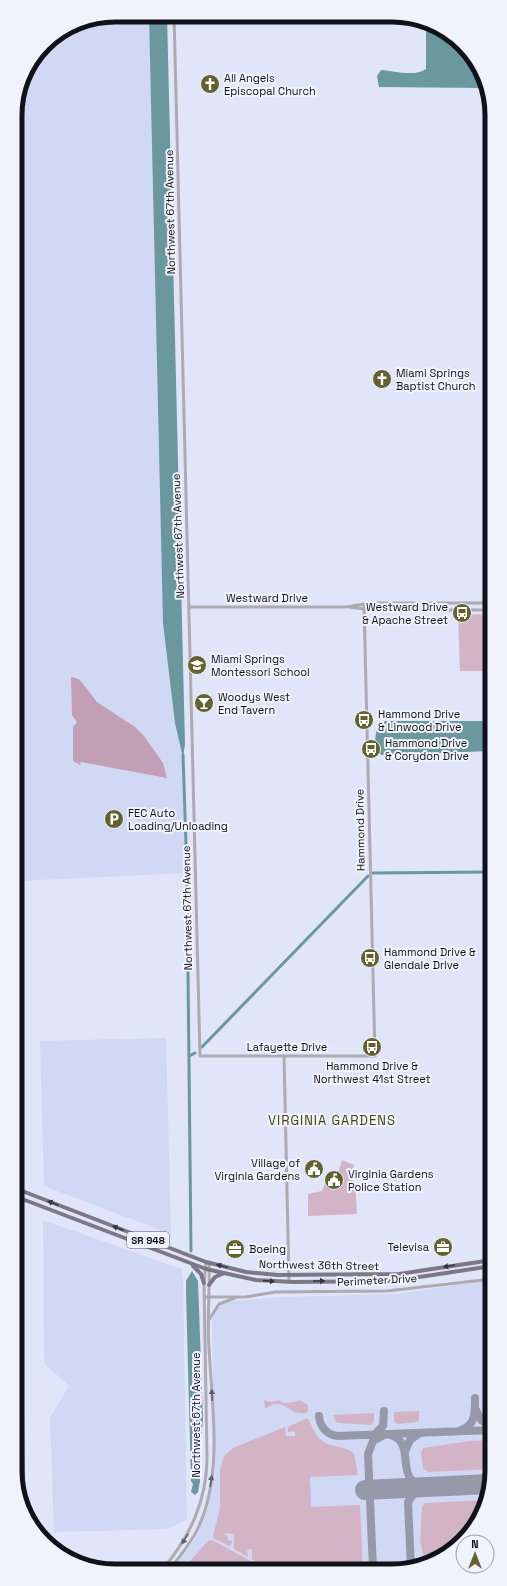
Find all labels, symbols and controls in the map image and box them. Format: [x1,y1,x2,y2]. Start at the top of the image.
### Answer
place label: All Angels Episcopal Church [224,71,316,98]
church icon: All Angels Episcopal Church [199,73,221,95]
street label: Northwest 67th Avenue [162,149,178,275]
place label: Miami Springs Baptist Church [396,366,476,393]
church icon: Miami Springs Baptist Church [371,368,393,390]
street label: Northwest 67th Avenue [169,473,187,599]
street label: Westward Drive [226,591,308,605]
place label: Westward Drive & Apache Street [362,600,448,627]
bus stop icon: Westward Drive & Apache Street [451,602,473,624]
place label: Miami Springs Montessori School [211,652,310,679]
school or university icon: Miami Springs Montessori School [186,654,208,676]
place label: Woodys West End Tavern [218,690,290,717]
bar icon: Woodys West End Tavern [193,692,215,714]
place label: Hammond Drive & Linwood Drive [378,707,461,734]
bus stop icon: Hammond Drive & Linwood Drive [353,709,375,731]
place label: Hammond Drive & Corydon Drive [385,736,469,763]
bus stop icon: Hammond Drive & Corydon Drive [360,738,382,760]
street label: Hammond Drive [352,789,368,871]
place label: FEC Auto Loading/Unloading [128,806,228,833]
parking icon: FEC Auto Loading/Unloading [103,808,125,830]
street label: Northwest 67th Avenue [179,845,195,971]
place label: Hammond Drive & Glendale Drive [384,945,476,972]
bus stop icon: Hammond Drive & Glendale Drive [359,947,381,969]
bus stop icon: Hammond Drive & Northwest 41st Street [361,1036,383,1058]
street label: Lafayette Drive [247,1040,327,1054]
place label: Hammond Drive & Northwest 41st Street [313,1059,431,1086]
district label: VIRGINIA GARDENS [268,1112,396,1129]
place label: Village of Virginia Gardens [215,1156,300,1183]
public building icon: Village of Virginia Gardens [303,1158,325,1180]
place label: Virginia Gardens Police Station [348,1167,434,1194]
public building icon: Virginia Gardens Police Station [323,1169,345,1191]
one-way arrow [47,1200,59,1206]
one-way arrow [111,1225,123,1231]
road number: SR 948 [127,1232,169,1248]
office icon: Televisa [432,1236,454,1258]
office icon: Boeing [224,1238,246,1260]
place label: Televisa [387,1240,430,1254]
place label: Boeing [249,1242,286,1256]
street label: Northwest 36th Street [259,1257,379,1273]
one-way arrow [215,1263,228,1269]
one-way arrow [443,1264,455,1270]
street label: Perimeter Drive [337,1271,417,1289]
one-way arrow [263,1277,275,1284]
one-way arrow [313,1278,326,1284]
street label: Northwest 67th Avenue [189,1353,203,1477]
one-way arrow [208,1389,215,1401]
one-way arrow [208,1475,215,1487]
one-way arrow [181,1534,189,1544]
north arrow [455,1534,495,1574]
text: N [471,1537,479,1551]

